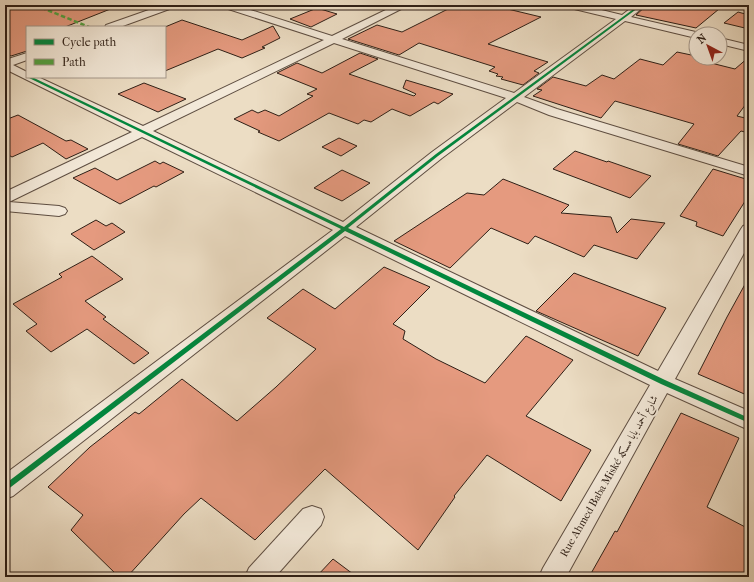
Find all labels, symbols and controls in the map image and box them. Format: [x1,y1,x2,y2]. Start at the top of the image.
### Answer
legend [26,26,166,78]
north arrow [688,26,728,66]
text: N [694,31,710,46]
text: Cycle path [62,35,117,49]
text: Path [62,55,86,69]
street label: Rue Ahmed Baba Miské شارع أحمد بابا مسكه [555,392,663,561]

